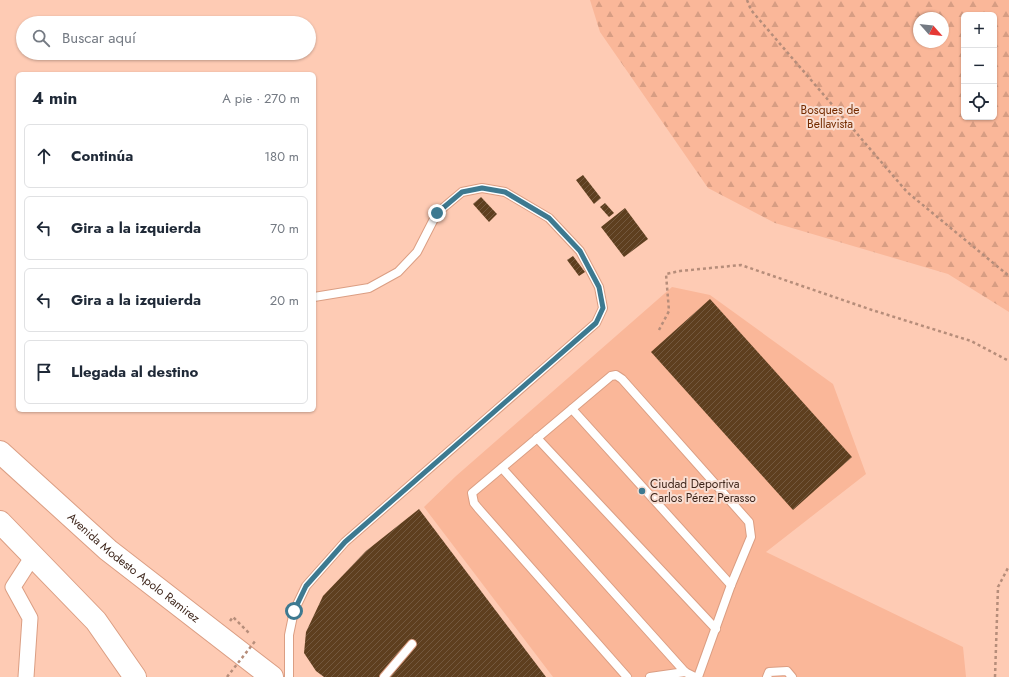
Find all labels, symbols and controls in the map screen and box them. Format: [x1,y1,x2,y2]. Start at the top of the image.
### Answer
north arrow [913,12,949,48]
map controls [961,12,997,120]
button: + [961,12,997,48]
search box [16,16,316,60]
icon: search [30,27,52,49]
text: Buscar aquí [62,27,136,49]
button: − [961,48,997,84]
button: locate [961,84,997,120]
text: 4 min [32,86,77,110]
text: A pie · 270 m [222,89,300,108]
park label: Bosques de Bellavista [801,101,859,133]
icon: ahead [33,145,55,167]
text: Continúa [71,145,133,167]
text: 180 m [264,147,299,166]
route end [428,204,446,222]
icon: left [33,217,55,239]
text: Gira a la izquierda [71,217,201,239]
text: 70 m [270,219,299,238]
icon: left [33,289,55,311]
text: Gira a la izquierda [71,289,201,311]
text: 20 m [270,291,299,310]
icon: arrive [33,361,55,383]
text: Llegada al destino [71,361,198,383]
place label: Ciudad Deportiva Carlos Pérez Perasso [650,475,756,507]
marker: Ciudad Deportiva Carlos Pérez Perasso [637,486,647,496]
street label: Avenida Modesto Apolo Ramirez [63,508,204,627]
route start [285,602,303,620]

